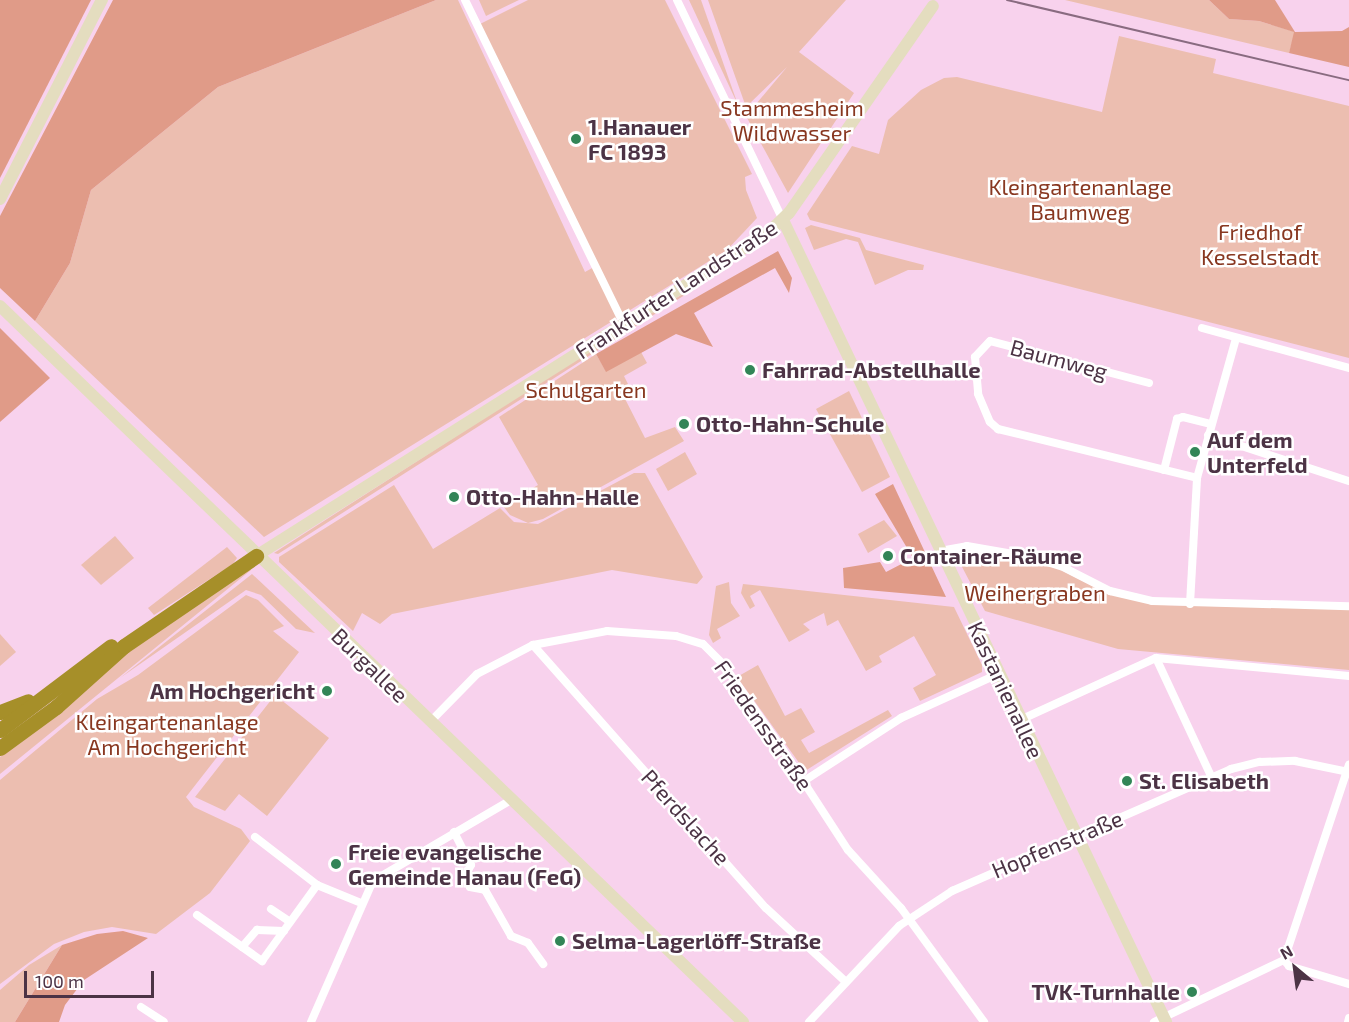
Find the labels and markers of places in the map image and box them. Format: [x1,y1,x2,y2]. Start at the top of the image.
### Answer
place label: 1.Hanauer FC 1893 [588,113,691,164]
marker: 1.Hanauer FC 1893 [569,132,583,146]
place label: Fahrrad-Abstellhalle [762,357,981,383]
marker: Fahrrad-Abstellhalle [743,363,757,377]
place label: Otto-Hahn-Schule [696,411,884,437]
marker: Otto-Hahn-Schule [677,417,691,431]
place label: Auf dem Unterfeld [1207,426,1308,478]
marker: Auf dem Unterfeld [1188,445,1202,459]
place label: Otto-Hahn-Halle [466,484,639,510]
marker: Otto-Hahn-Halle [447,490,461,504]
place label: Container-Räume [900,543,1082,569]
marker: Container-Räume [881,549,895,563]
place label: Am Hochgericht [150,678,315,704]
marker: Am Hochgericht [320,684,334,698]
place label: St. Elisabeth [1139,768,1269,794]
marker: St. Elisabeth [1120,774,1134,788]
place label: Freie evangelische Gemeinde Hanau (FeG) [348,838,581,890]
marker: Freie evangelische Gemeinde Hanau (FeG) [329,857,343,871]
place label: Selma-Lagerlöff-Straße [572,928,821,954]
marker: Selma-Lagerlöff-Straße [553,934,567,948]
place label: TVK-Turnhalle [1031,979,1180,1005]
marker: TVK-Turnhalle [1185,985,1199,999]

